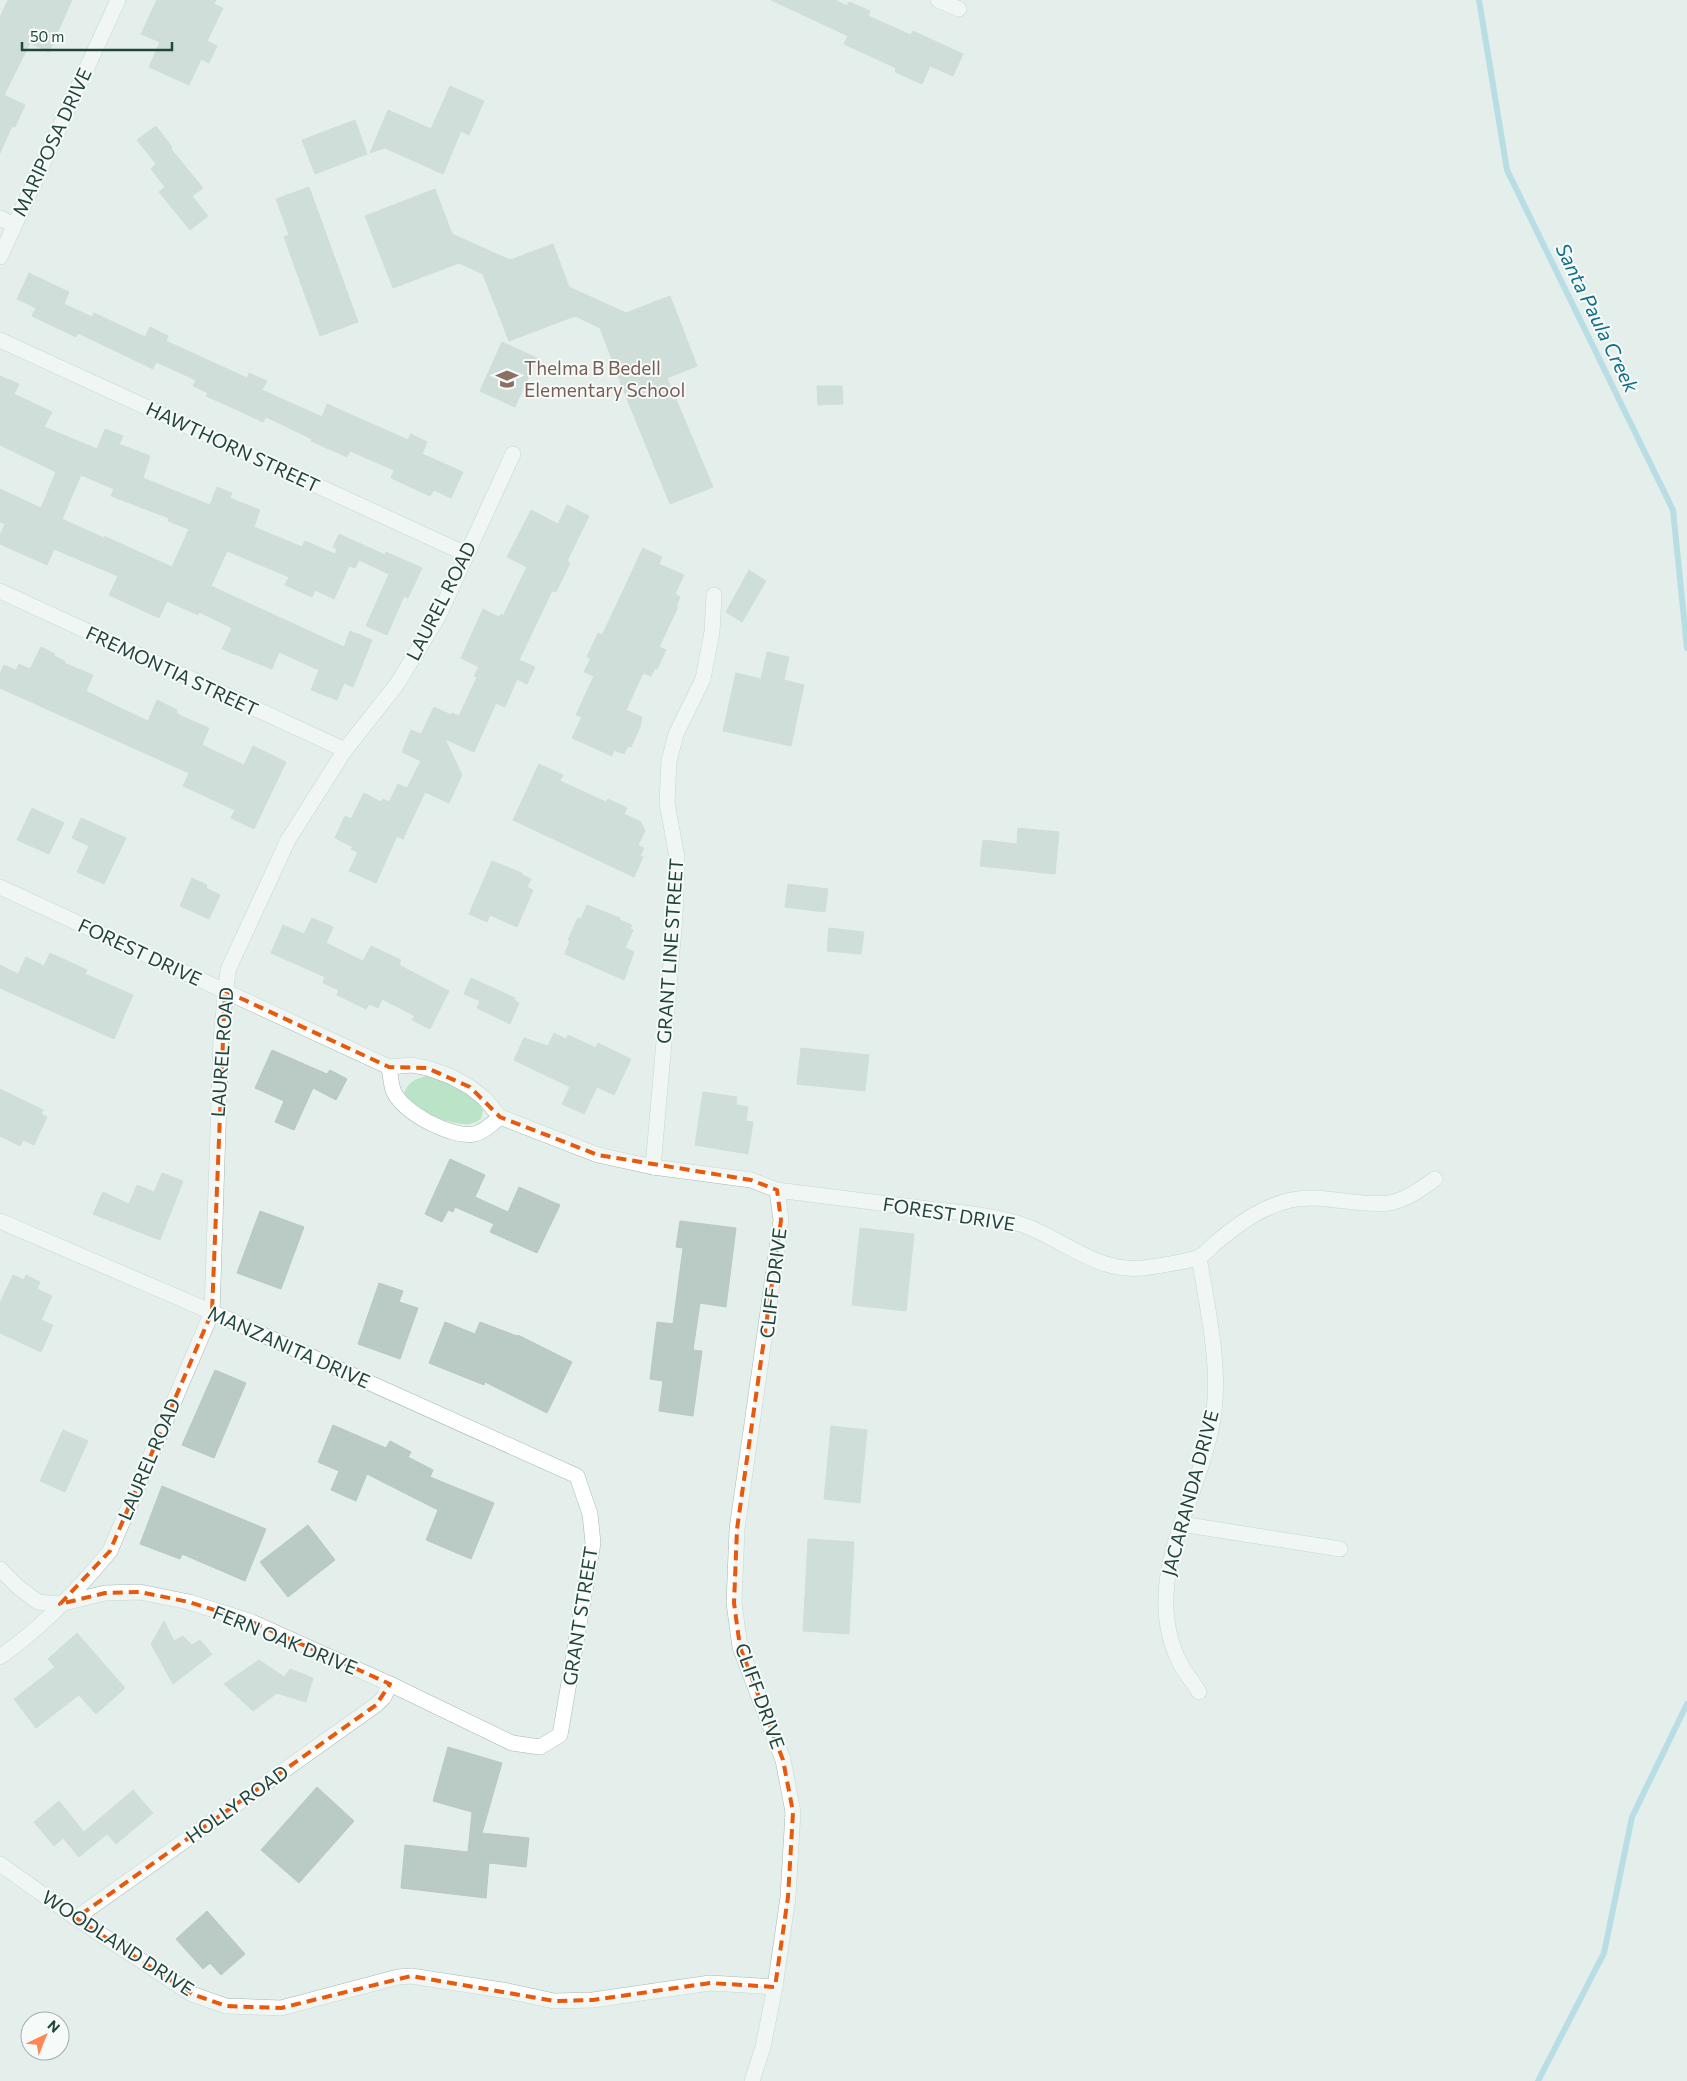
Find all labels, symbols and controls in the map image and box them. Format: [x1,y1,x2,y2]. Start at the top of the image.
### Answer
scale bar [22,20,172,52]
text: 50 m [30,27,64,45]
street label: MARIPOSA DRIVE [7,64,96,220]
water label: Santa Paula Creek [1551,239,1645,397]
place label: Thelma B Bedell Elementary School [524,356,685,401]
school or university icon: Thelma B Bedell Elementary School [494,366,520,392]
street label: HAWTHORN STREET [143,396,324,497]
street label: LAUREL ROAD [401,537,480,664]
street label: FREMONTIA STREET [82,621,262,721]
street label: GRANT LINE STREET [652,857,687,1044]
street label: FOREST DRIVE [75,913,206,990]
street label: LAUREL ROAD [205,986,238,1118]
street label: FOREST DRIVE [881,1192,1017,1235]
street label: CLIFF DRIVE [754,1226,791,1339]
street label: MANZANITA DRIVE [205,1300,374,1393]
street label: LAUREL ROAD [112,1394,185,1523]
street label: JACARANDA DRIVE [1156,1407,1223,1578]
street label: GRANT STREET [557,1545,602,1687]
street label: FERN OAK DRIVE [210,1600,361,1679]
street label: CLIFF DRIVE [731,1640,790,1752]
street label: HOLLY ROAD [181,1760,292,1847]
street label: WOODLAND DRIVE [38,1885,198,2000]
north arrow [20,2011,70,2061]
text: N [45,2016,64,2036]

